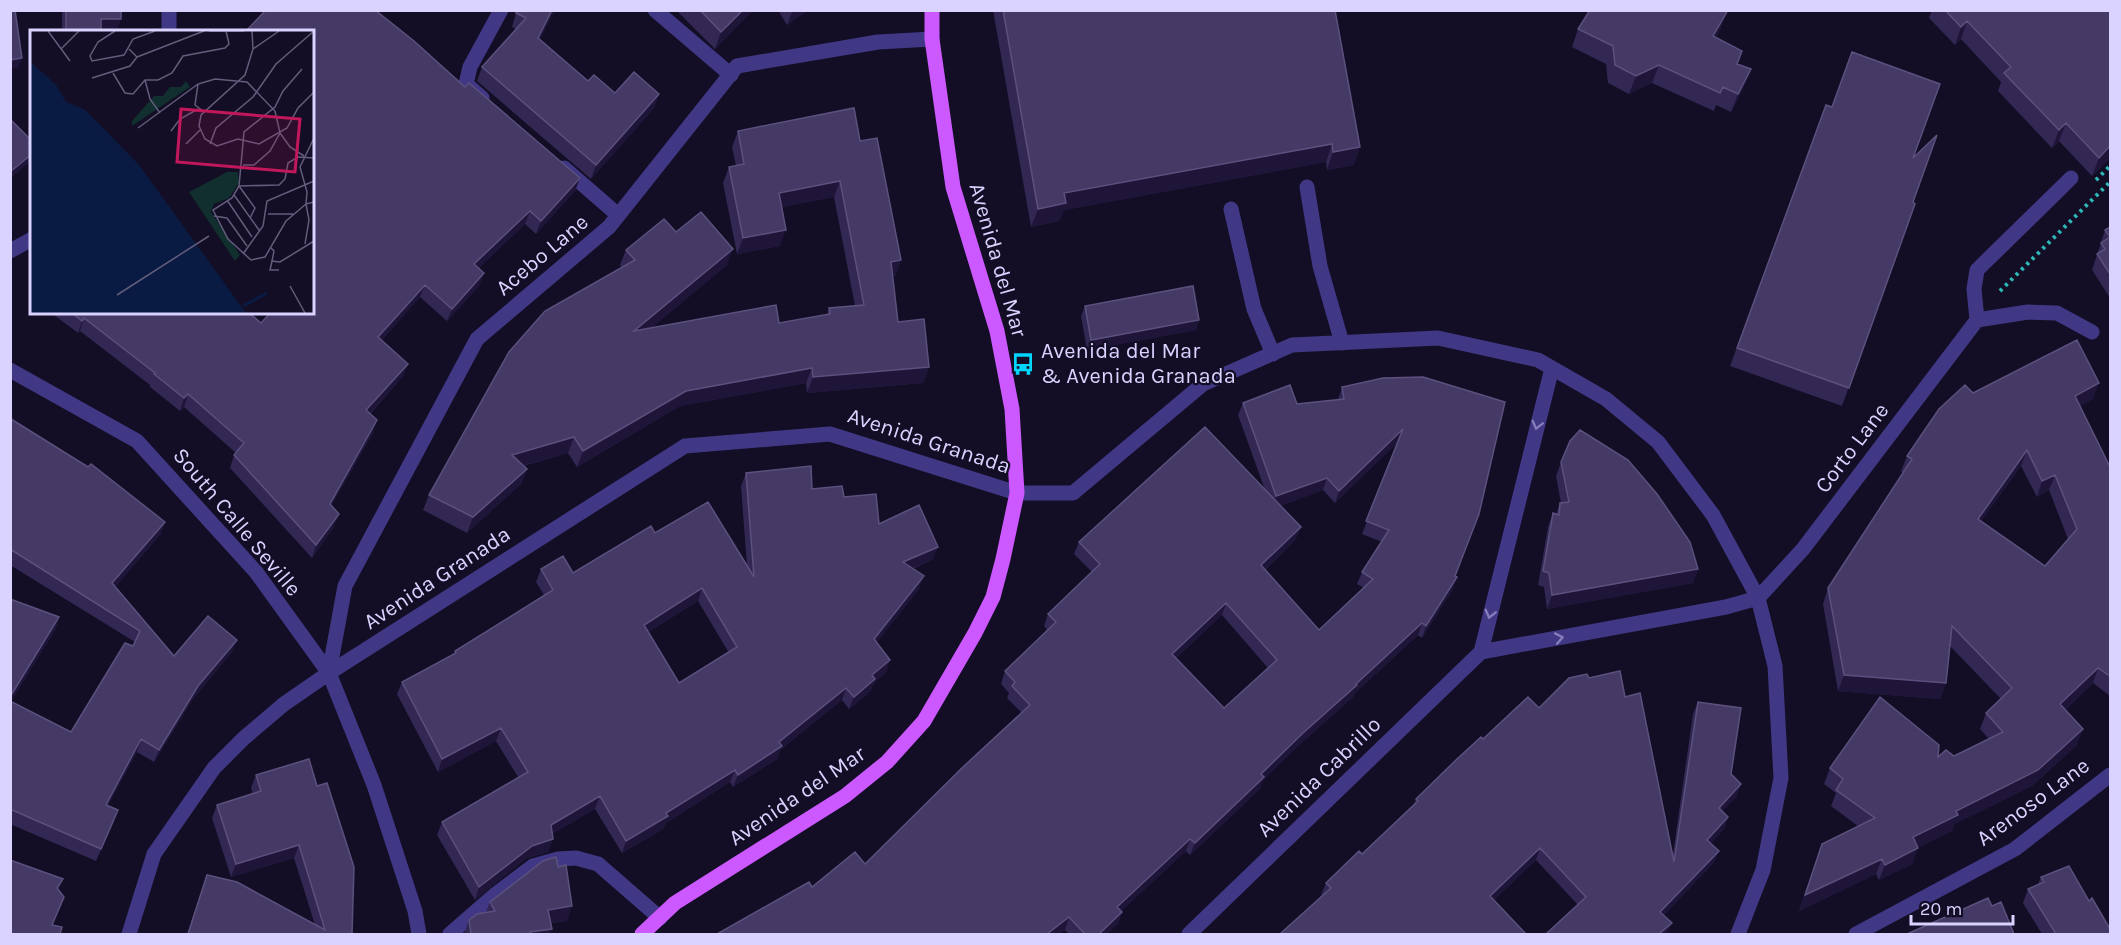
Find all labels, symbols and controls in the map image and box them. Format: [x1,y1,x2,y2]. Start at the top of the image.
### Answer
inset map [30,30,314,314]
street label: Avenida del Mar [964,180,1032,340]
street label: Acebo Lane [491,209,593,301]
place label: Avenida del Mar & Avenida Granada [1041,338,1236,389]
bus stop icon: Avenida del Mar & Avenida Granada [1010,351,1036,377]
street label: Corto Lane [1810,398,1894,498]
street label: Avenida Granada [844,402,1014,480]
one-way arrow [1532,419,1544,430]
street label: South Calle Seville [167,443,307,601]
street label: Avenida Granada [359,521,515,635]
one-way arrow [1485,609,1498,619]
one-way arrow [1553,632,1563,645]
street label: Avenida Cabrillo [1252,711,1386,843]
street label: Avenida del Mar [724,741,870,851]
street label: Arenoso Lane [1972,752,2094,852]
scale bar [1911,888,2013,926]
text: 20 m [1920,898,1962,920]

